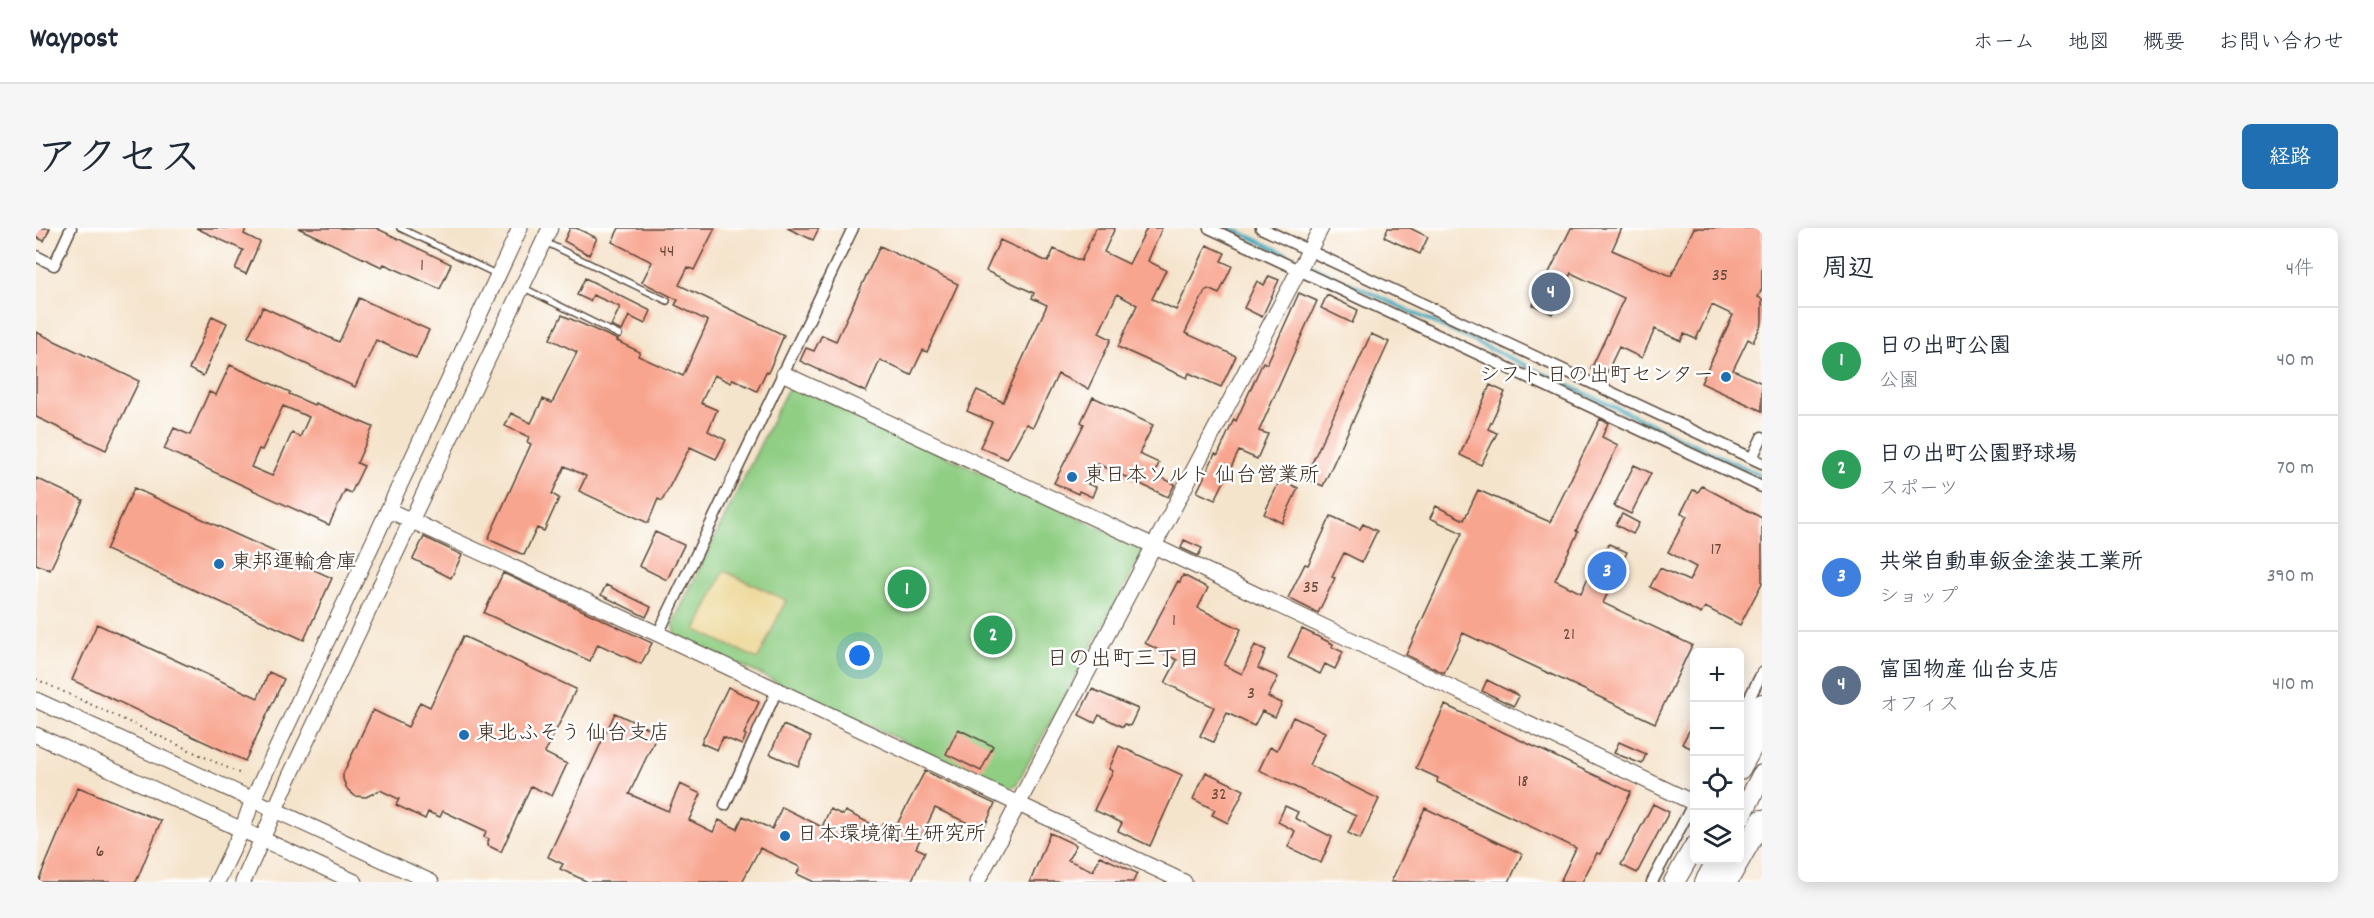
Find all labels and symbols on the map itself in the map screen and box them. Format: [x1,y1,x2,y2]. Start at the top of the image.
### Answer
house number: 44 [660,240,674,265]
house number: 1 [420,254,424,279]
house number: 35 [1712,264,1728,289]
pin: 4 [1532,270,1570,314]
place label: シフト 日の出町センター [1479,362,1714,392]
marker: シフト 日の出町センター [1719,370,1733,384]
place label: 東日本ソルト 仙台営業所 [1084,462,1320,492]
marker: 東日本ソルト 仙台営業所 [1065,470,1079,484]
house number: 17 [1711,538,1722,563]
pin: 3 [1588,548,1626,594]
place label: 東邦運輸倉庫 [231,549,357,579]
marker: 東邦運輸倉庫 [212,557,226,571]
pin: 1 [888,566,926,612]
house number: 35 [1303,576,1319,601]
house number: 1 [1172,609,1176,634]
pin: 2 [974,612,1012,658]
house number: 21 [1563,623,1575,648]
your location [845,641,874,670]
district label: 日の出町三丁目 [1046,645,1200,676]
house number: 3 [1247,682,1255,707]
place label: 東北ふそう 仙台支店 [476,720,670,750]
marker: 東北ふそう 仙台支店 [457,728,471,742]
house number: 18 [1517,770,1529,795]
house number: 32 [1211,783,1227,808]
place label: 日本環境衛生研究所 [797,821,986,851]
marker: 日本環境衛生研究所 [778,829,792,843]
house number: 6 [96,840,104,865]

